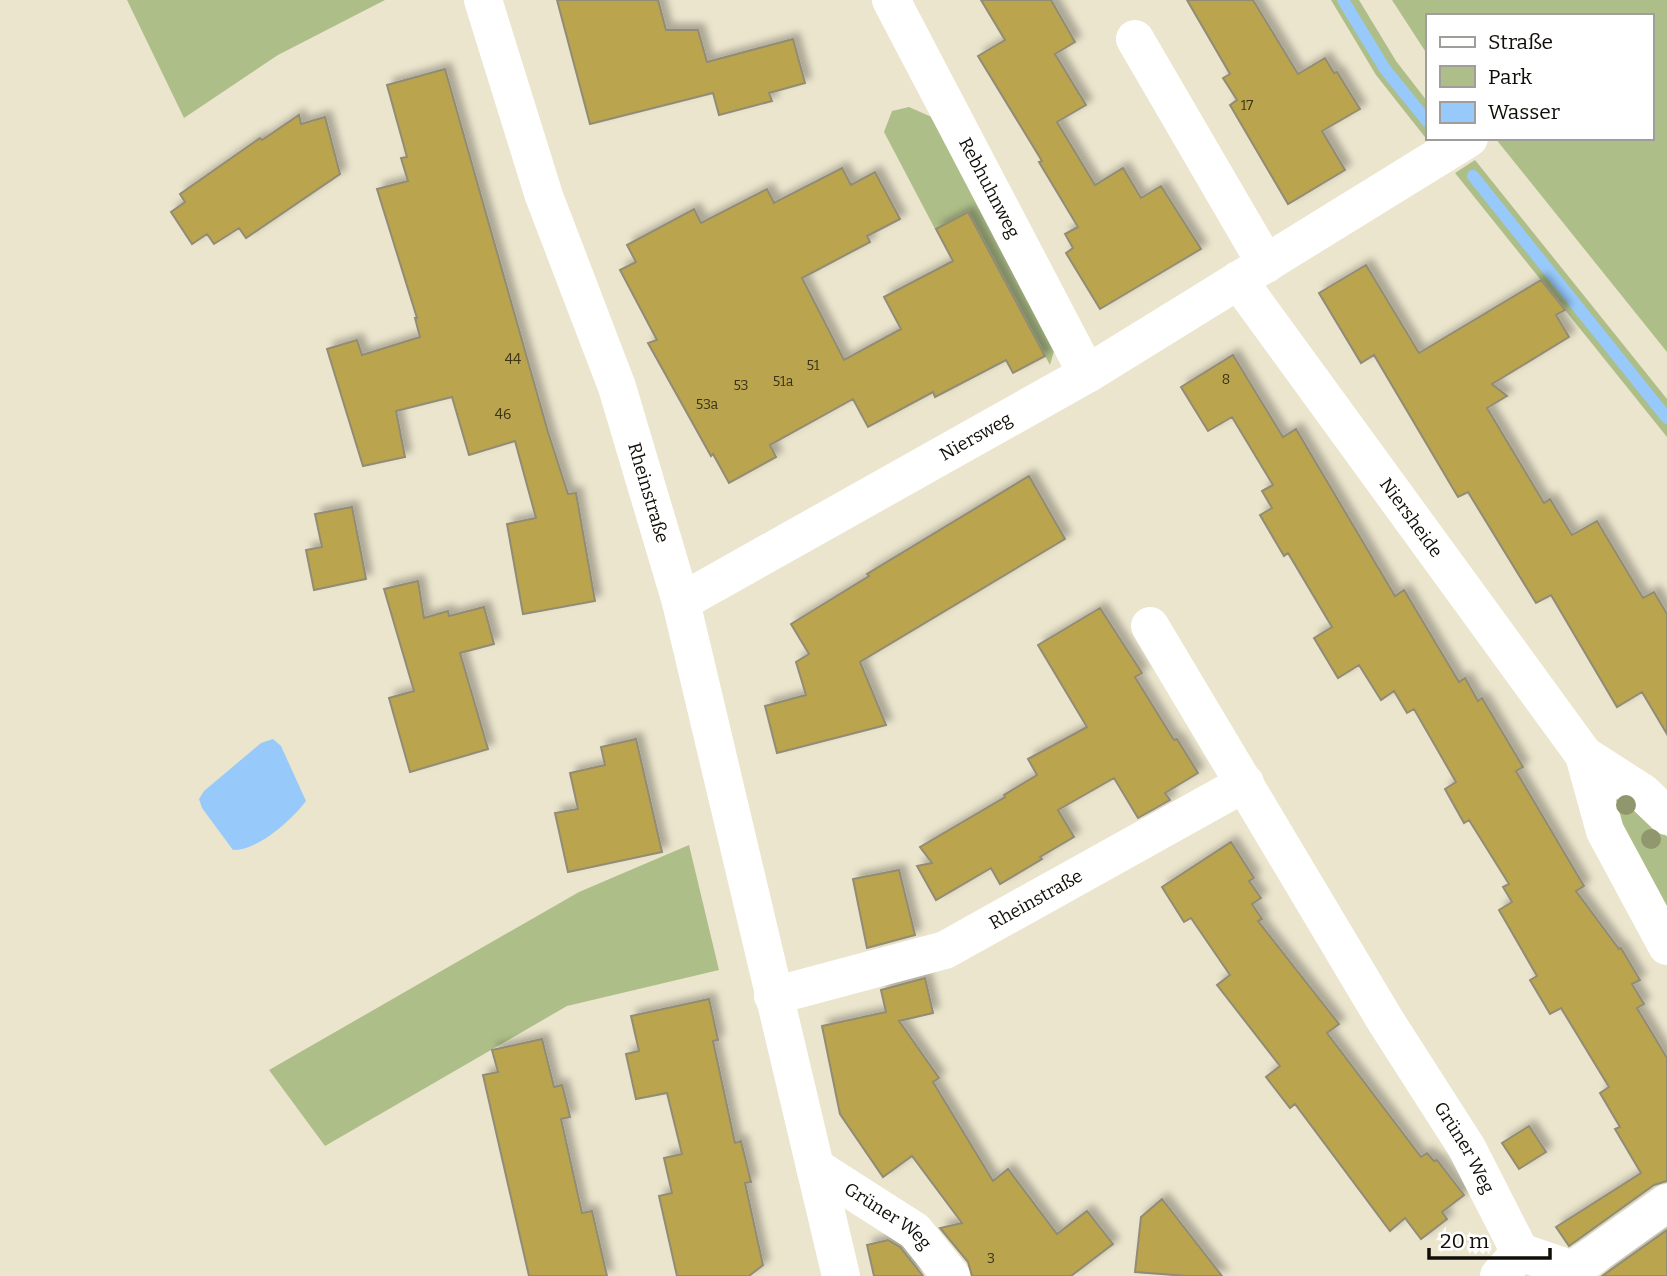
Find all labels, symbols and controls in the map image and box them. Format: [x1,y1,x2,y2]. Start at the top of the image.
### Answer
legend [1426,14,1653,140]
text: Straße [1488,29,1553,55]
text: Park [1488,64,1532,90]
house number: 17 [1241,97,1253,114]
text: Wasser [1488,99,1560,125]
street label: Rebhuhnweg [954,134,1025,242]
house number: 44 [505,351,521,368]
house number: 51 [807,357,820,374]
house number: 8 [1222,371,1230,388]
house number: 51a [773,373,794,390]
house number: 53 [733,377,749,394]
house number: 53a [696,396,719,413]
house number: 46 [495,406,511,423]
street label: Niersweg [936,407,1016,466]
street label: Rheinstraße [623,440,674,545]
street label: Niersheide [1375,474,1447,562]
street label: Rheinstraße [985,865,1086,934]
street label: Grüner Weg [1429,1098,1499,1197]
street label: Grüner Weg [840,1178,936,1254]
scale bar [1429,1216,1550,1260]
text: 20 m [1440,1228,1489,1254]
house number: 3 [987,1250,995,1267]

